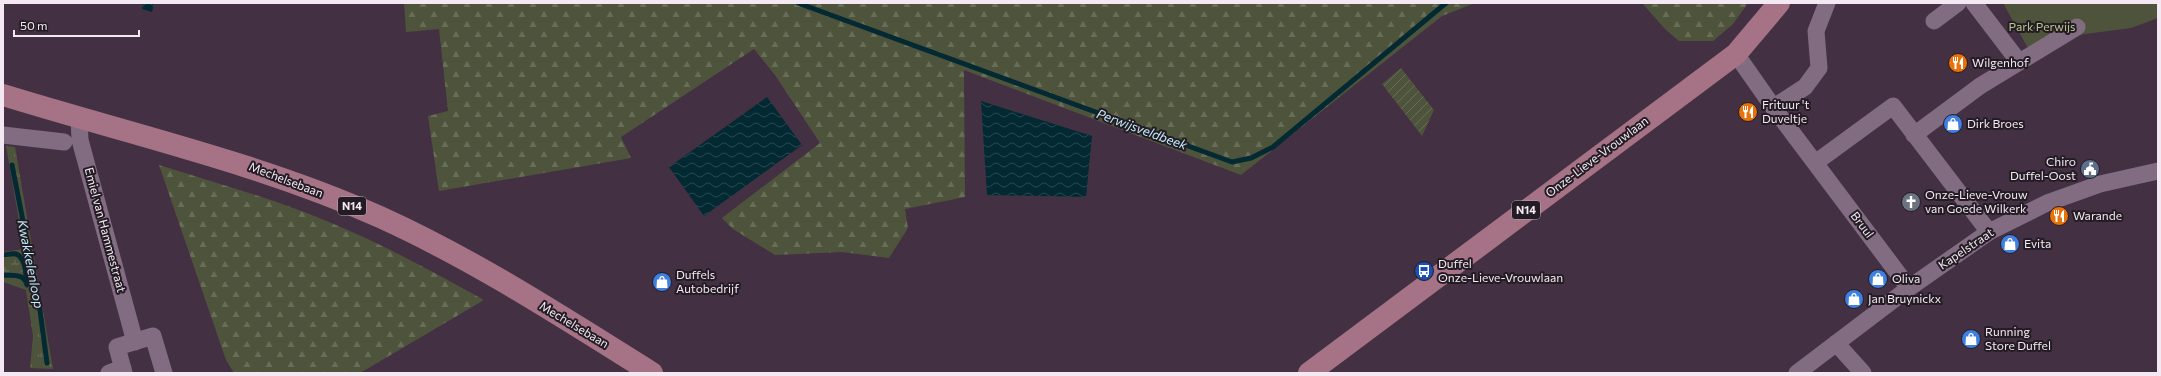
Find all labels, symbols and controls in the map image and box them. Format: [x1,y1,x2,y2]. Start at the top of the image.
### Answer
scale bar [14,12,139,38]
text: 50 m [20,18,48,32]
park label: Park Perwijs [2008,19,2076,33]
restaurant icon: Wilgenhof [1947,52,1969,74]
place label: Wilgenhof [1972,55,2029,69]
place label: Frituur 't Duveltje [1762,97,1809,125]
restaurant icon: Frituur 't Duveltje [1737,101,1759,123]
water label: Perwijsveldbeek [1094,105,1190,153]
street label: Onze-Lieve-Vrouwlaan [1542,113,1651,199]
shop icon: Dirk Broes [1942,113,1964,135]
place label: Dirk Broes [1967,116,2024,130]
place label: Chiro Duffel-Oost [2010,154,2076,182]
public building icon: Chiro Duffel-Oost [2079,158,2101,180]
street label: Mechelsebaan [247,159,325,200]
street label: Emiel van Hammestraat [83,166,129,294]
place label: Onze-Lieve-Vrouw van Goede Wilkerk [1925,187,2028,215]
church icon: Onze-Lieve-Vrouw van Goede Wilkerk [1900,191,1922,213]
road number: N14 [338,197,366,215]
road number: N14 [1512,201,1540,219]
restaurant icon: Warande [2048,205,2070,227]
place label: Warande [2073,208,2122,222]
street label: Bruul [1848,209,1877,240]
water label: Kwakkelenloop [15,218,47,310]
street label: Kapelstraat [1935,225,1996,272]
shop icon: Evita [1999,233,2021,255]
place label: Evita [2024,236,2051,250]
place label: Duffel Onze-Lieve-Vrouwlaan [1438,256,1563,284]
bus stop icon: Duffel Onze-Lieve-Vrouwlaan [1413,260,1435,282]
place label: Duffels Autobedrijf [676,267,739,295]
shop icon: Oliva [1867,268,1889,290]
shop icon: Duffels Autobedrijf [651,271,673,293]
place label: Oliva [1892,271,1920,285]
shop icon: Jan Bruynickx [1843,288,1865,310]
place label: Jan Bruynickx [1868,291,1942,306]
street label: Mechelsebaan [537,298,612,350]
place label: Running Store Duffel [1985,324,2051,352]
shop icon: Running Store Duffel [1960,328,1982,350]

